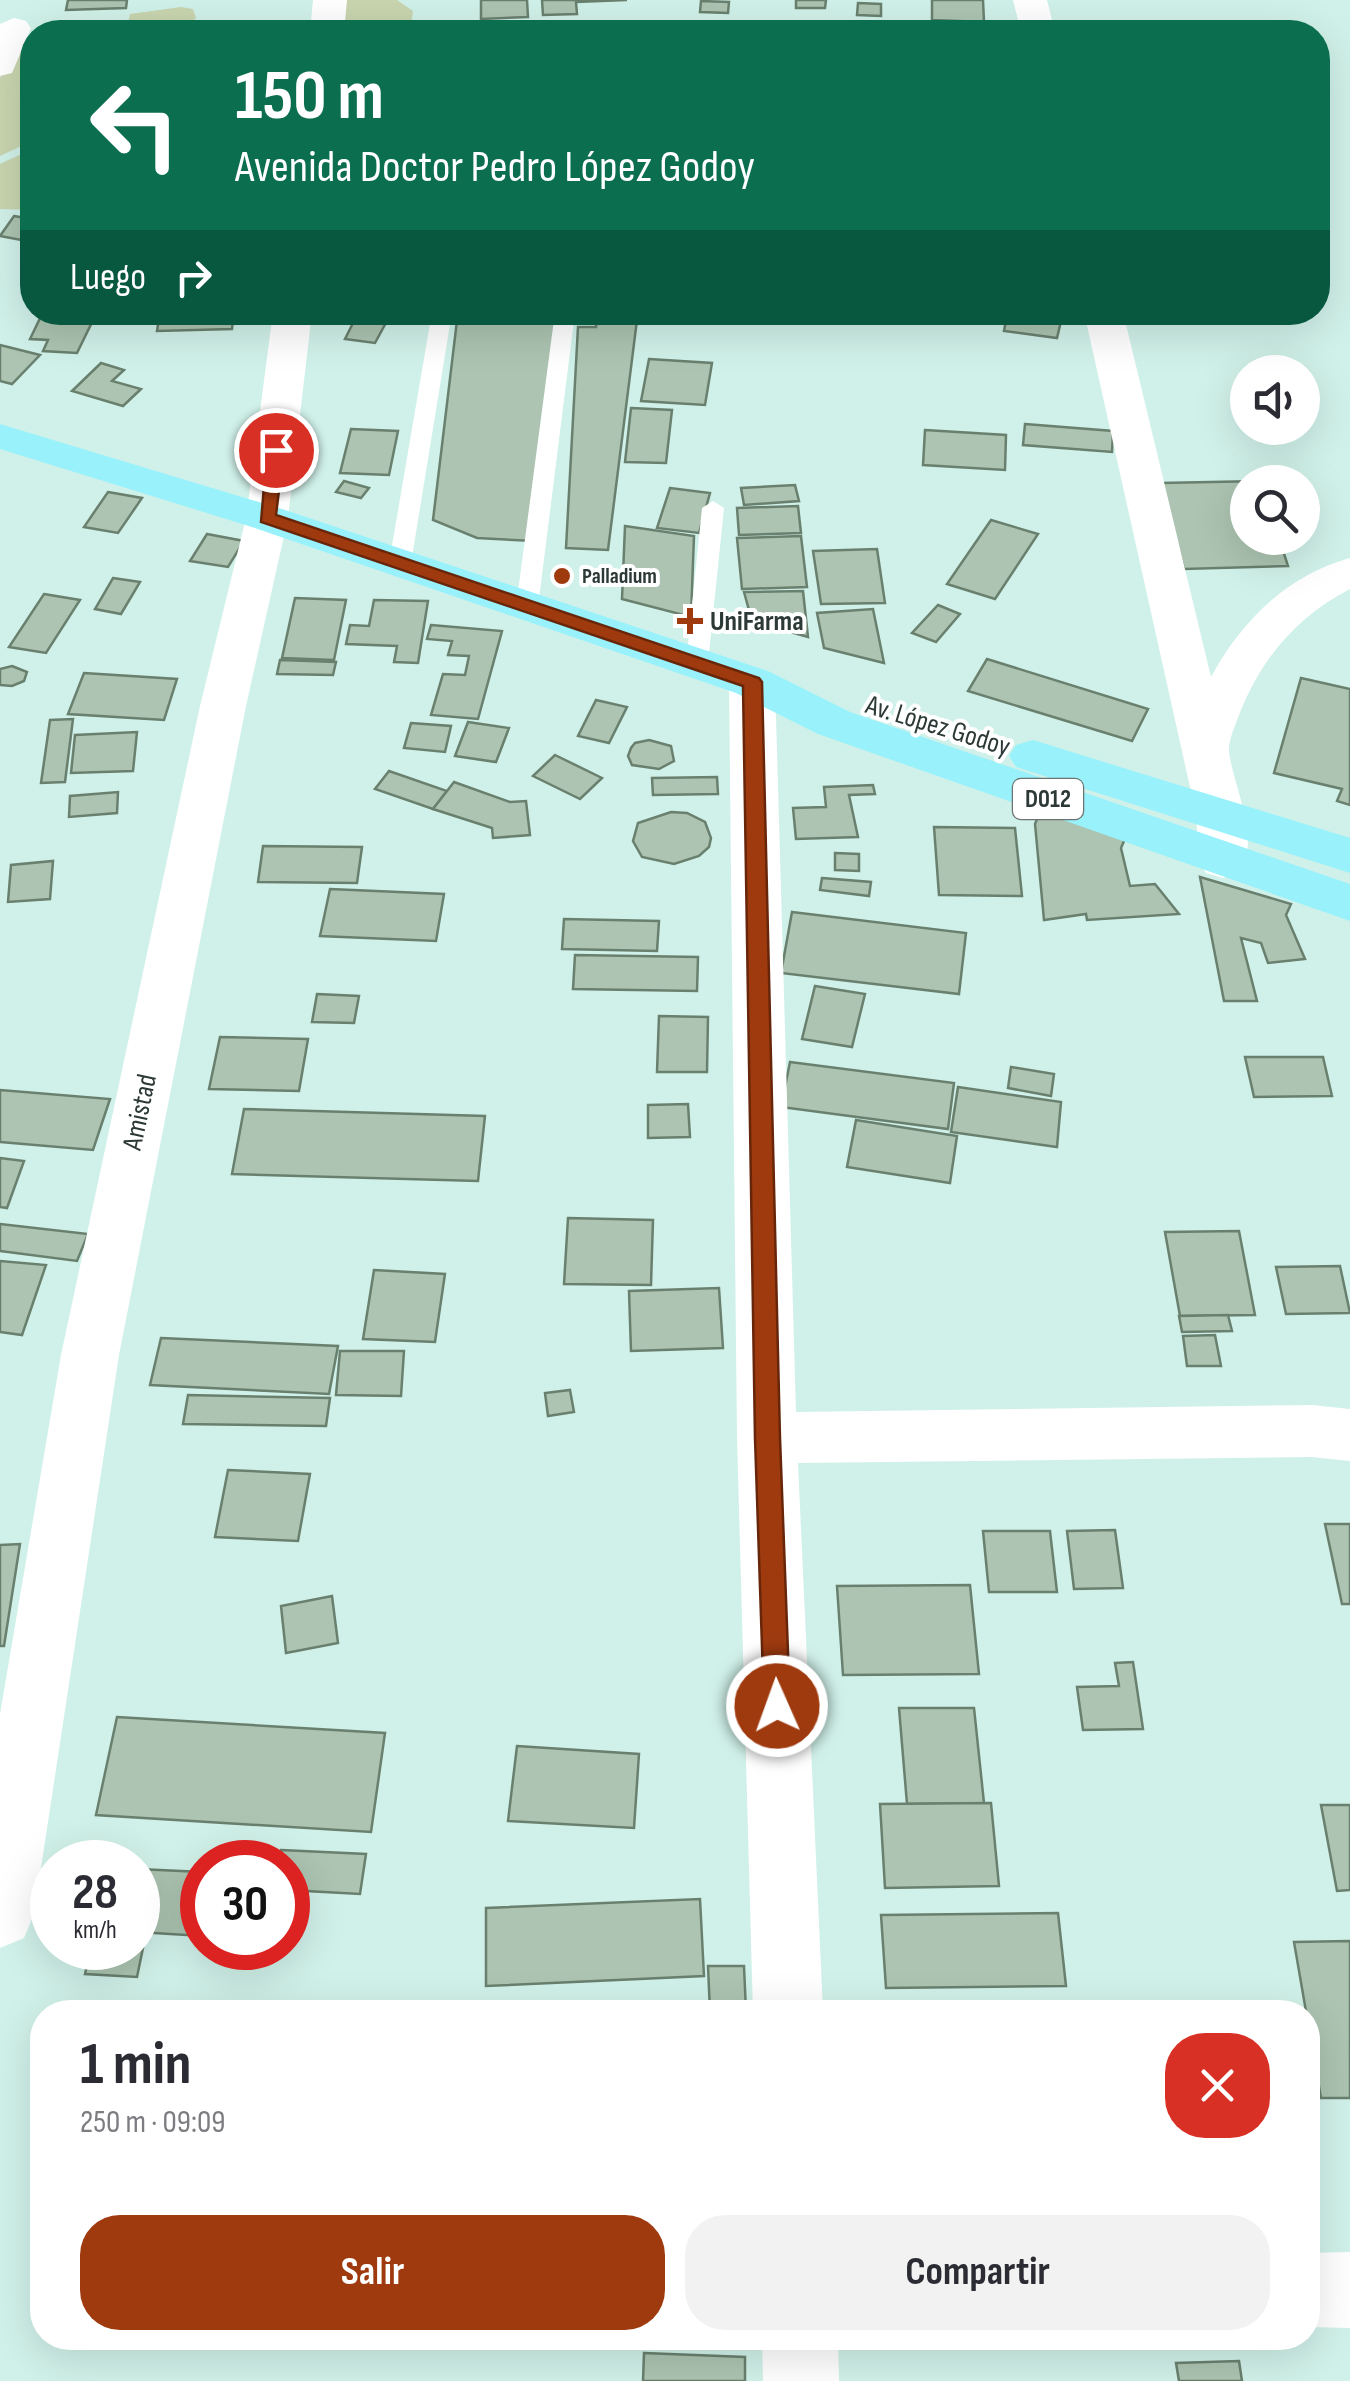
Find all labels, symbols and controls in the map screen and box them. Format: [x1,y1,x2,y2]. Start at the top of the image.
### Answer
text: 150 m [235,55,384,139]
icon: left [70,60,200,190]
text: Avenida Doctor Pedro López Godoy [235,140,755,195]
icon: right [166,250,221,305]
text: Luego [70,255,146,300]
map controls [1230,355,1320,555]
button: sound [1230,355,1320,445]
pin [234,408,319,493]
icon: arrive [249,423,304,478]
button: search [1230,465,1320,555]
place label: Palladium [582,563,657,590]
marker: Palladium [551,565,573,587]
place label: UniFarma [710,605,804,638]
marker: UniFarma [679,610,701,632]
street label: Av. López Godoy [861,688,1014,764]
road number: D012 [1013,779,1083,819]
street label: Amistad [116,1071,164,1154]
position arrow [725,1654,829,1758]
speed limit sign: 30 [180,1840,310,1970]
text: 28 [72,1863,118,1923]
text: km/h [73,1915,117,1946]
text: 1 min [80,2029,192,2101]
button: close [1165,2033,1270,2138]
text: 250 m · 09:09 [80,2103,225,2142]
button: Salir [80,2215,665,2330]
button: Compartir [685,2215,1270,2330]

